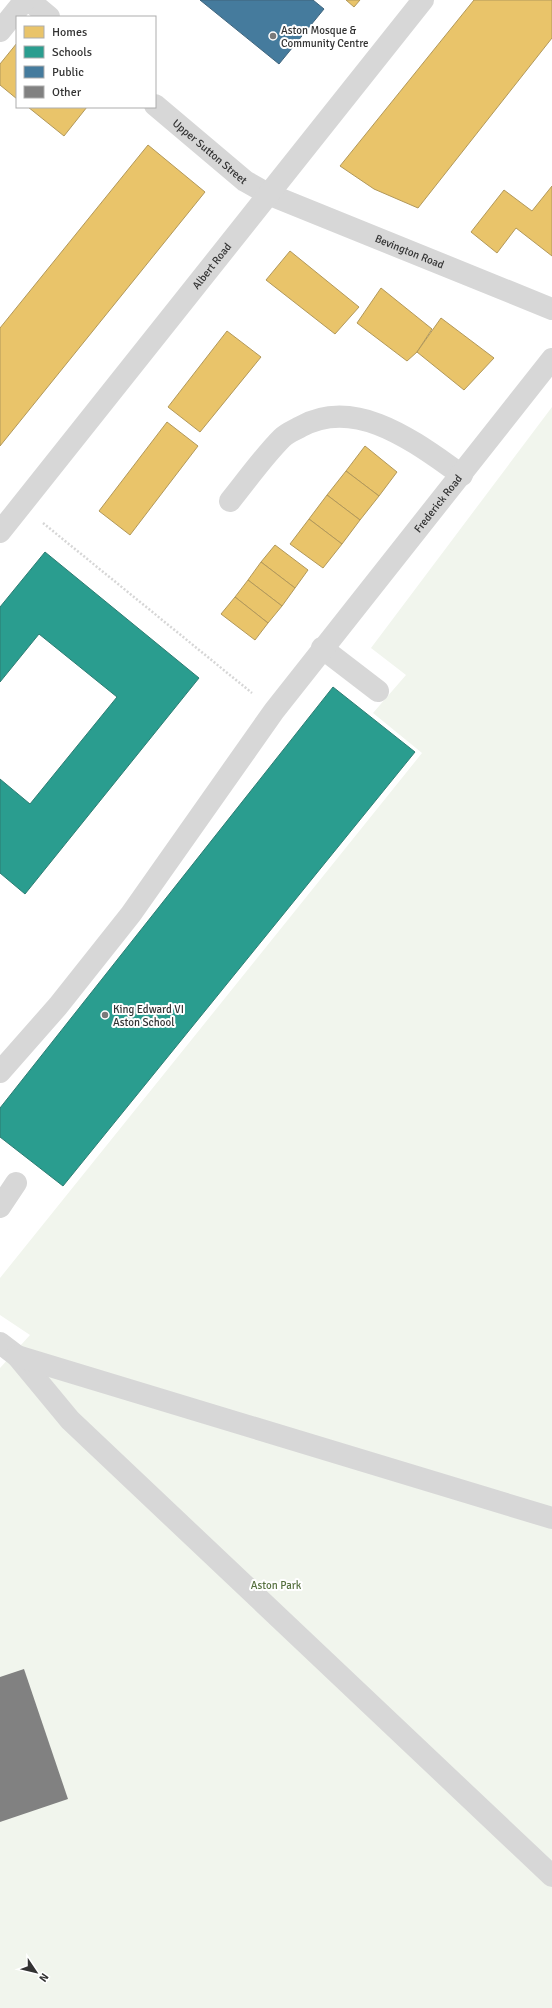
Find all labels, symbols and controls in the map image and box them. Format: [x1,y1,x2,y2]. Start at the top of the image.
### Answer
legend [16,16,156,108]
place label: Aston Mosque & Community Centre [281,24,368,50]
text: Homes [52,25,87,40]
marker: Aston Mosque & Community Centre [268,31,278,41]
text: Schools [52,45,92,60]
text: Public [52,65,84,80]
text: Other [52,85,82,100]
street label: Upper Sutton Street [170,116,250,187]
street label: Bevington Road [373,232,446,271]
street label: Albert Road [189,240,234,292]
street label: Frederick Road [411,472,465,535]
place label: King Edward VI Aston School [113,1003,184,1029]
marker: King Edward VI Aston School [100,1010,110,1020]
park label: Aston Park [251,1579,302,1592]
north arrow [16,1952,56,1992]
text: N [36,1971,51,1984]

